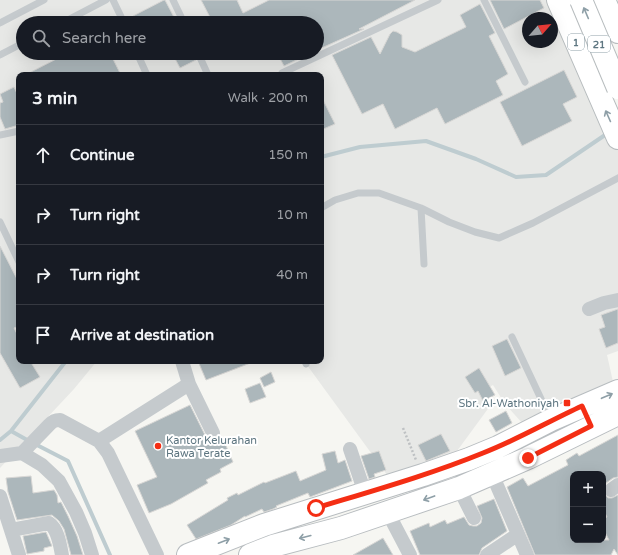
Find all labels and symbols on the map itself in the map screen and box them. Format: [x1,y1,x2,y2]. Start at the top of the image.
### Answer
one-way arrow [582,8,590,20]
north arrow [522,12,558,48]
road number: 1 [568,34,584,50]
road number: 21 [588,36,610,52]
one-way arrow [604,110,611,122]
one-way arrow [600,391,612,399]
place label: Sbr. Al-Wathoniyah [459,397,559,410]
marker: Sbr. Al-Wathoniyah [562,398,572,408]
place label: Kantor Kelurahan Rawa Terate [166,434,257,460]
marker: Kantor Kelurahan Rawa Terate [153,441,163,451]
route end [519,449,537,467]
one-way arrow [424,495,436,503]
route start [307,499,325,517]
one-way arrow [299,534,312,542]
one-way arrow [218,536,230,544]

